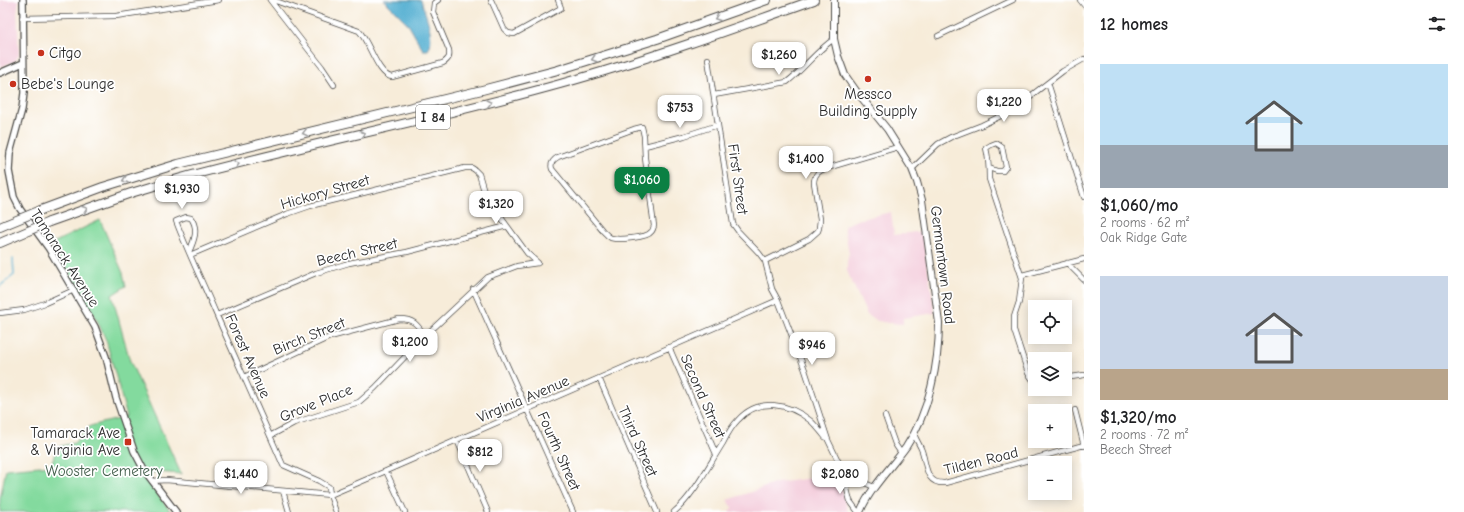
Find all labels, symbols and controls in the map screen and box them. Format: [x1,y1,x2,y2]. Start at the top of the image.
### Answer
one-way arrow [714,13,721,21]
icon: filters [1426,13,1448,35]
text: 12 homes [1100,15,1168,34]
pin: $1,260 [746,42,812,76]
place label: Citgo [49,44,81,62]
text: $1,260 [761,47,797,62]
marker: Citgo [36,48,46,58]
one-way arrow [591,54,598,63]
marker: Messco Building Supply [863,74,873,84]
place label: Bebe's Lounge [21,75,115,93]
marker: Bebe's Lounge [8,79,18,89]
place label: Messco Building Supply [819,85,917,120]
pin: $1,220 [971,89,1037,123]
icon: home [1238,90,1310,162]
text: $1,220 [986,94,1022,109]
pin: $753 [656,95,704,129]
one-way arrow [486,99,493,108]
text: $753 [667,100,694,115]
road number: I 84 [416,105,450,129]
one-way arrow [302,128,309,136]
one-way arrow [360,130,366,138]
street label: First Street [724,143,752,216]
pin: $1,400 [773,146,839,180]
text: $1,400 [788,151,824,166]
one-way arrow [233,160,240,169]
pin: $1,060 [609,167,675,201]
street label: Hickory Street [278,171,372,213]
text: $1,060 [623,172,661,187]
one-way arrow [122,175,129,183]
pin: $1,930 [149,176,215,210]
text: $1,930 [164,181,200,196]
pin: $1,320 [463,191,529,225]
text: $1,320 [478,196,514,211]
text: $1,060/mo [1100,196,1178,215]
one-way arrow [82,205,89,214]
street label: Germantown Road [927,205,959,325]
street label: Tamarack Avenue [27,206,104,311]
text: 2 rooms · 62 m² [1100,215,1189,230]
text: Oak Ridge Gate [1100,230,1187,245]
street label: Beech Street [315,234,400,270]
map controls [1028,300,1072,500]
button: locate [1028,300,1072,344]
icon: home [1238,302,1310,374]
street label: Forest Avenue [221,311,275,401]
street label: Birch Street [270,313,348,359]
pin: $1,200 [377,329,443,363]
pin: $946 [788,332,836,366]
text: $1,200 [392,334,428,349]
text: $946 [798,337,826,352]
street label: Second Street [677,351,730,441]
button: layers [1028,352,1072,396]
street label: Virginia Avenue [474,371,572,427]
street label: Grove Place [277,380,355,426]
street label: Third Street [614,403,662,480]
button: + [1028,404,1072,448]
text: $1,320/mo [1100,408,1177,427]
street label: Fourth Street [534,409,585,494]
place label: Tamarack Ave & Virginia Ave [30,424,120,459]
text: 2 rooms · 72 m² [1100,427,1188,442]
marker: Tamarack Ave & Virginia Ave [123,437,133,447]
pin: $812 [456,439,504,473]
text: Beech Street [1100,442,1171,457]
street label: Tilden Road [942,443,1020,479]
text: $812 [467,444,493,459]
button: − [1028,456,1072,500]
pin: $1,440 [208,461,274,495]
pin: $2,080 [807,461,873,495]
park label: Wooster Cemetery [45,462,163,480]
text: $1,440 [223,466,259,481]
text: $2,080 [821,466,859,481]

